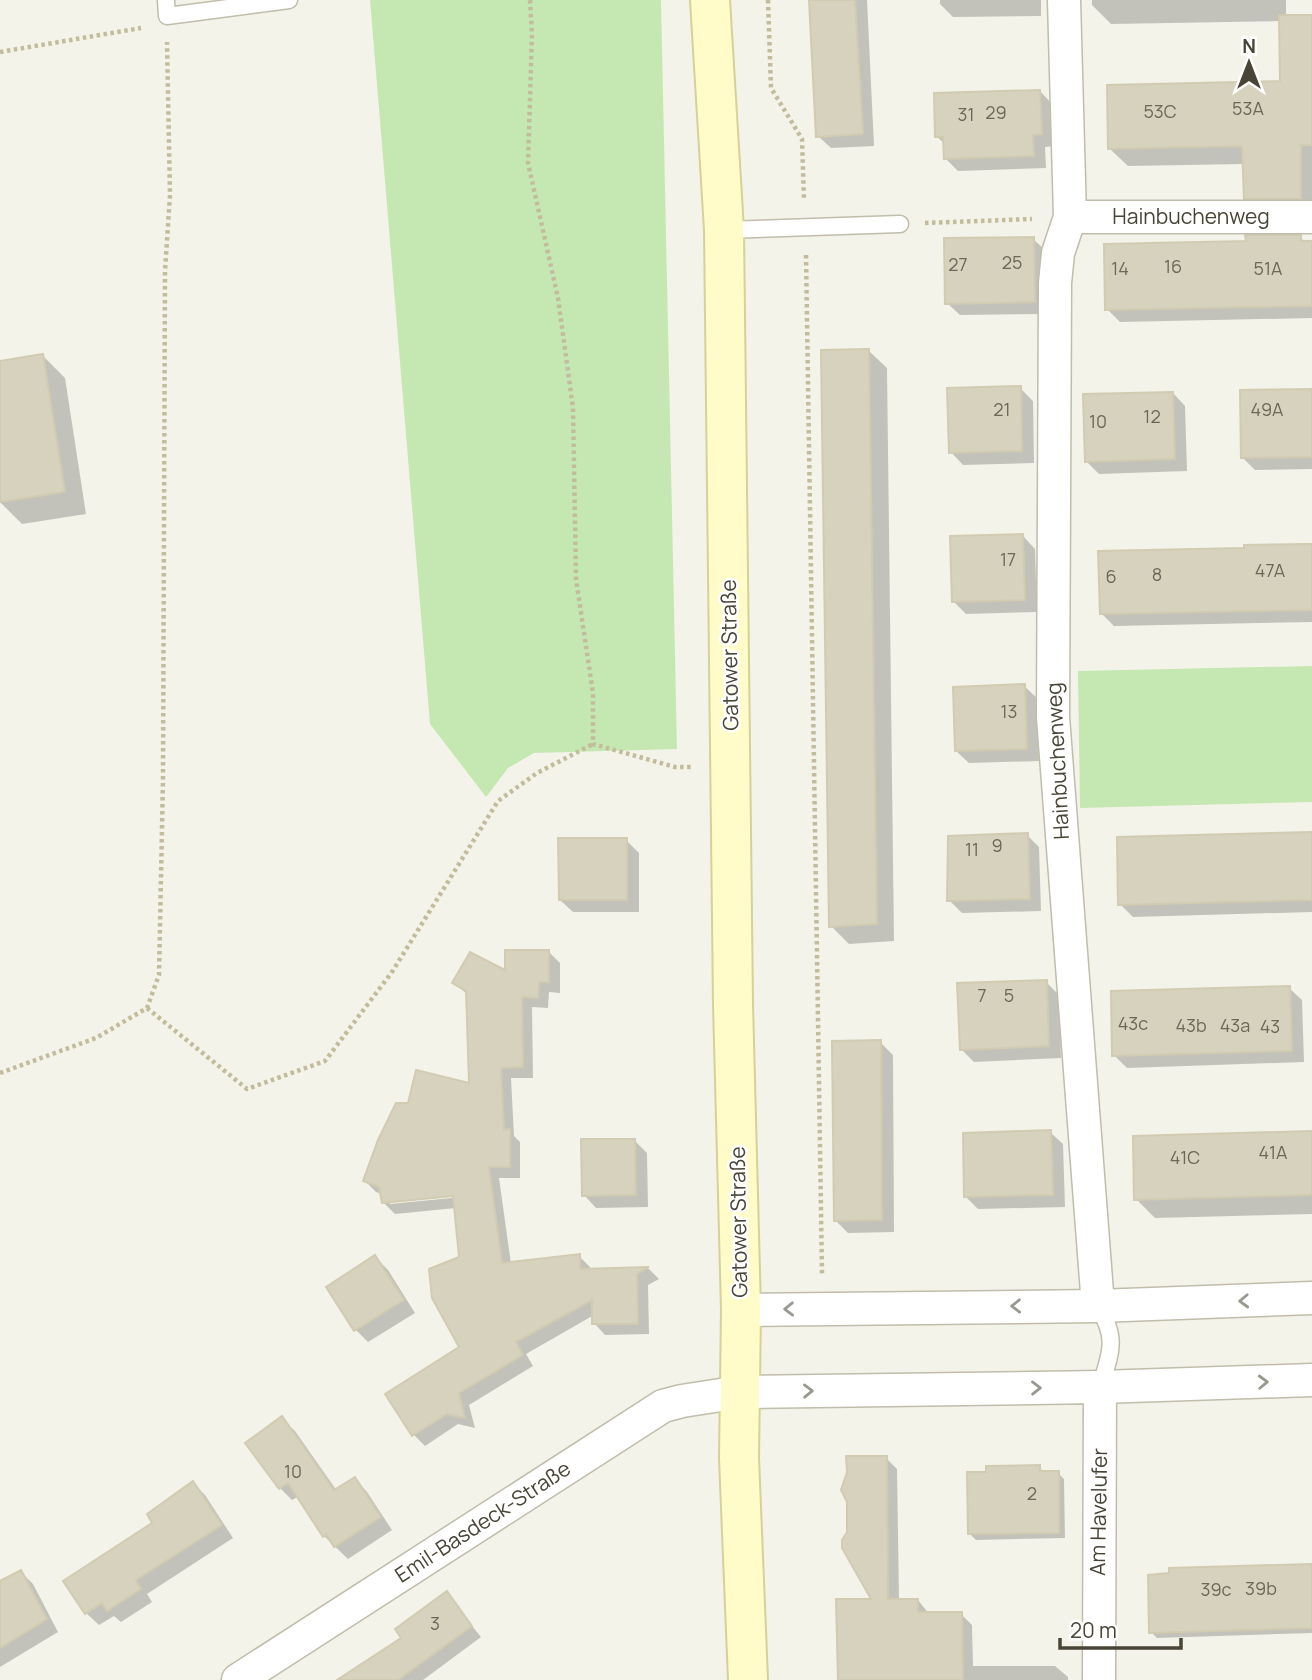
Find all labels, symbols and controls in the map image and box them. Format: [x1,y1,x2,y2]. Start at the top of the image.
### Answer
north arrow [1214,28,1284,98]
text: N [1242,33,1256,59]
house number: 53A [1232,96,1264,120]
house number: 53C [1143,99,1177,123]
house number: 29 [985,100,1007,124]
house number: 31 [958,102,974,126]
street label: Hainbuchenweg [1112,202,1270,230]
house number: 25 [1002,250,1022,274]
house number: 27 [948,252,968,276]
house number: 16 [1164,254,1182,278]
house number: 14 [1111,256,1129,280]
house number: 51A [1254,256,1283,280]
house number: 21 [993,397,1011,421]
house number: 49A [1250,397,1284,421]
house number: 12 [1143,404,1161,428]
house number: 10 [1089,409,1107,433]
house number: 17 [1000,547,1016,571]
house number: 47A [1255,558,1286,582]
house number: 8 [1152,562,1162,586]
house number: 6 [1105,564,1117,588]
street label: Gatower Straße [714,579,744,731]
street label: Hainbuchenweg [1039,682,1075,840]
house number: 13 [1001,699,1017,723]
house number: 9 [991,833,1003,857]
house number: 11 [965,837,979,861]
house number: 7 [977,983,987,1007]
house number: 5 [1004,983,1014,1007]
house number: 43c [1118,1011,1148,1035]
house number: 43b [1175,1013,1207,1037]
house number: 43a [1220,1013,1250,1037]
house number: 43 [1260,1014,1280,1038]
house number: 41A [1258,1140,1288,1164]
house number: 41C [1170,1145,1200,1169]
street label: Gatower Straße [723,1146,753,1298]
one-way arrow [1238,1293,1249,1308]
one-way arrow [1011,1299,1022,1314]
one-way arrow [783,1301,794,1317]
one-way arrow [1258,1374,1269,1389]
one-way arrow [1031,1380,1041,1396]
one-way arrow [803,1383,814,1399]
street label: Am Havelufer [1083,1447,1113,1576]
street label: Emil-Basdeck-Straße [389,1454,576,1588]
house number: 10 [284,1459,302,1483]
house number: 2 [1027,1481,1037,1505]
house number: 39b [1245,1576,1277,1600]
house number: 39c [1200,1577,1232,1601]
scale bar [1060,1606,1181,1650]
house number: 3 [430,1611,440,1635]
text: 20 m [1070,1616,1117,1644]

